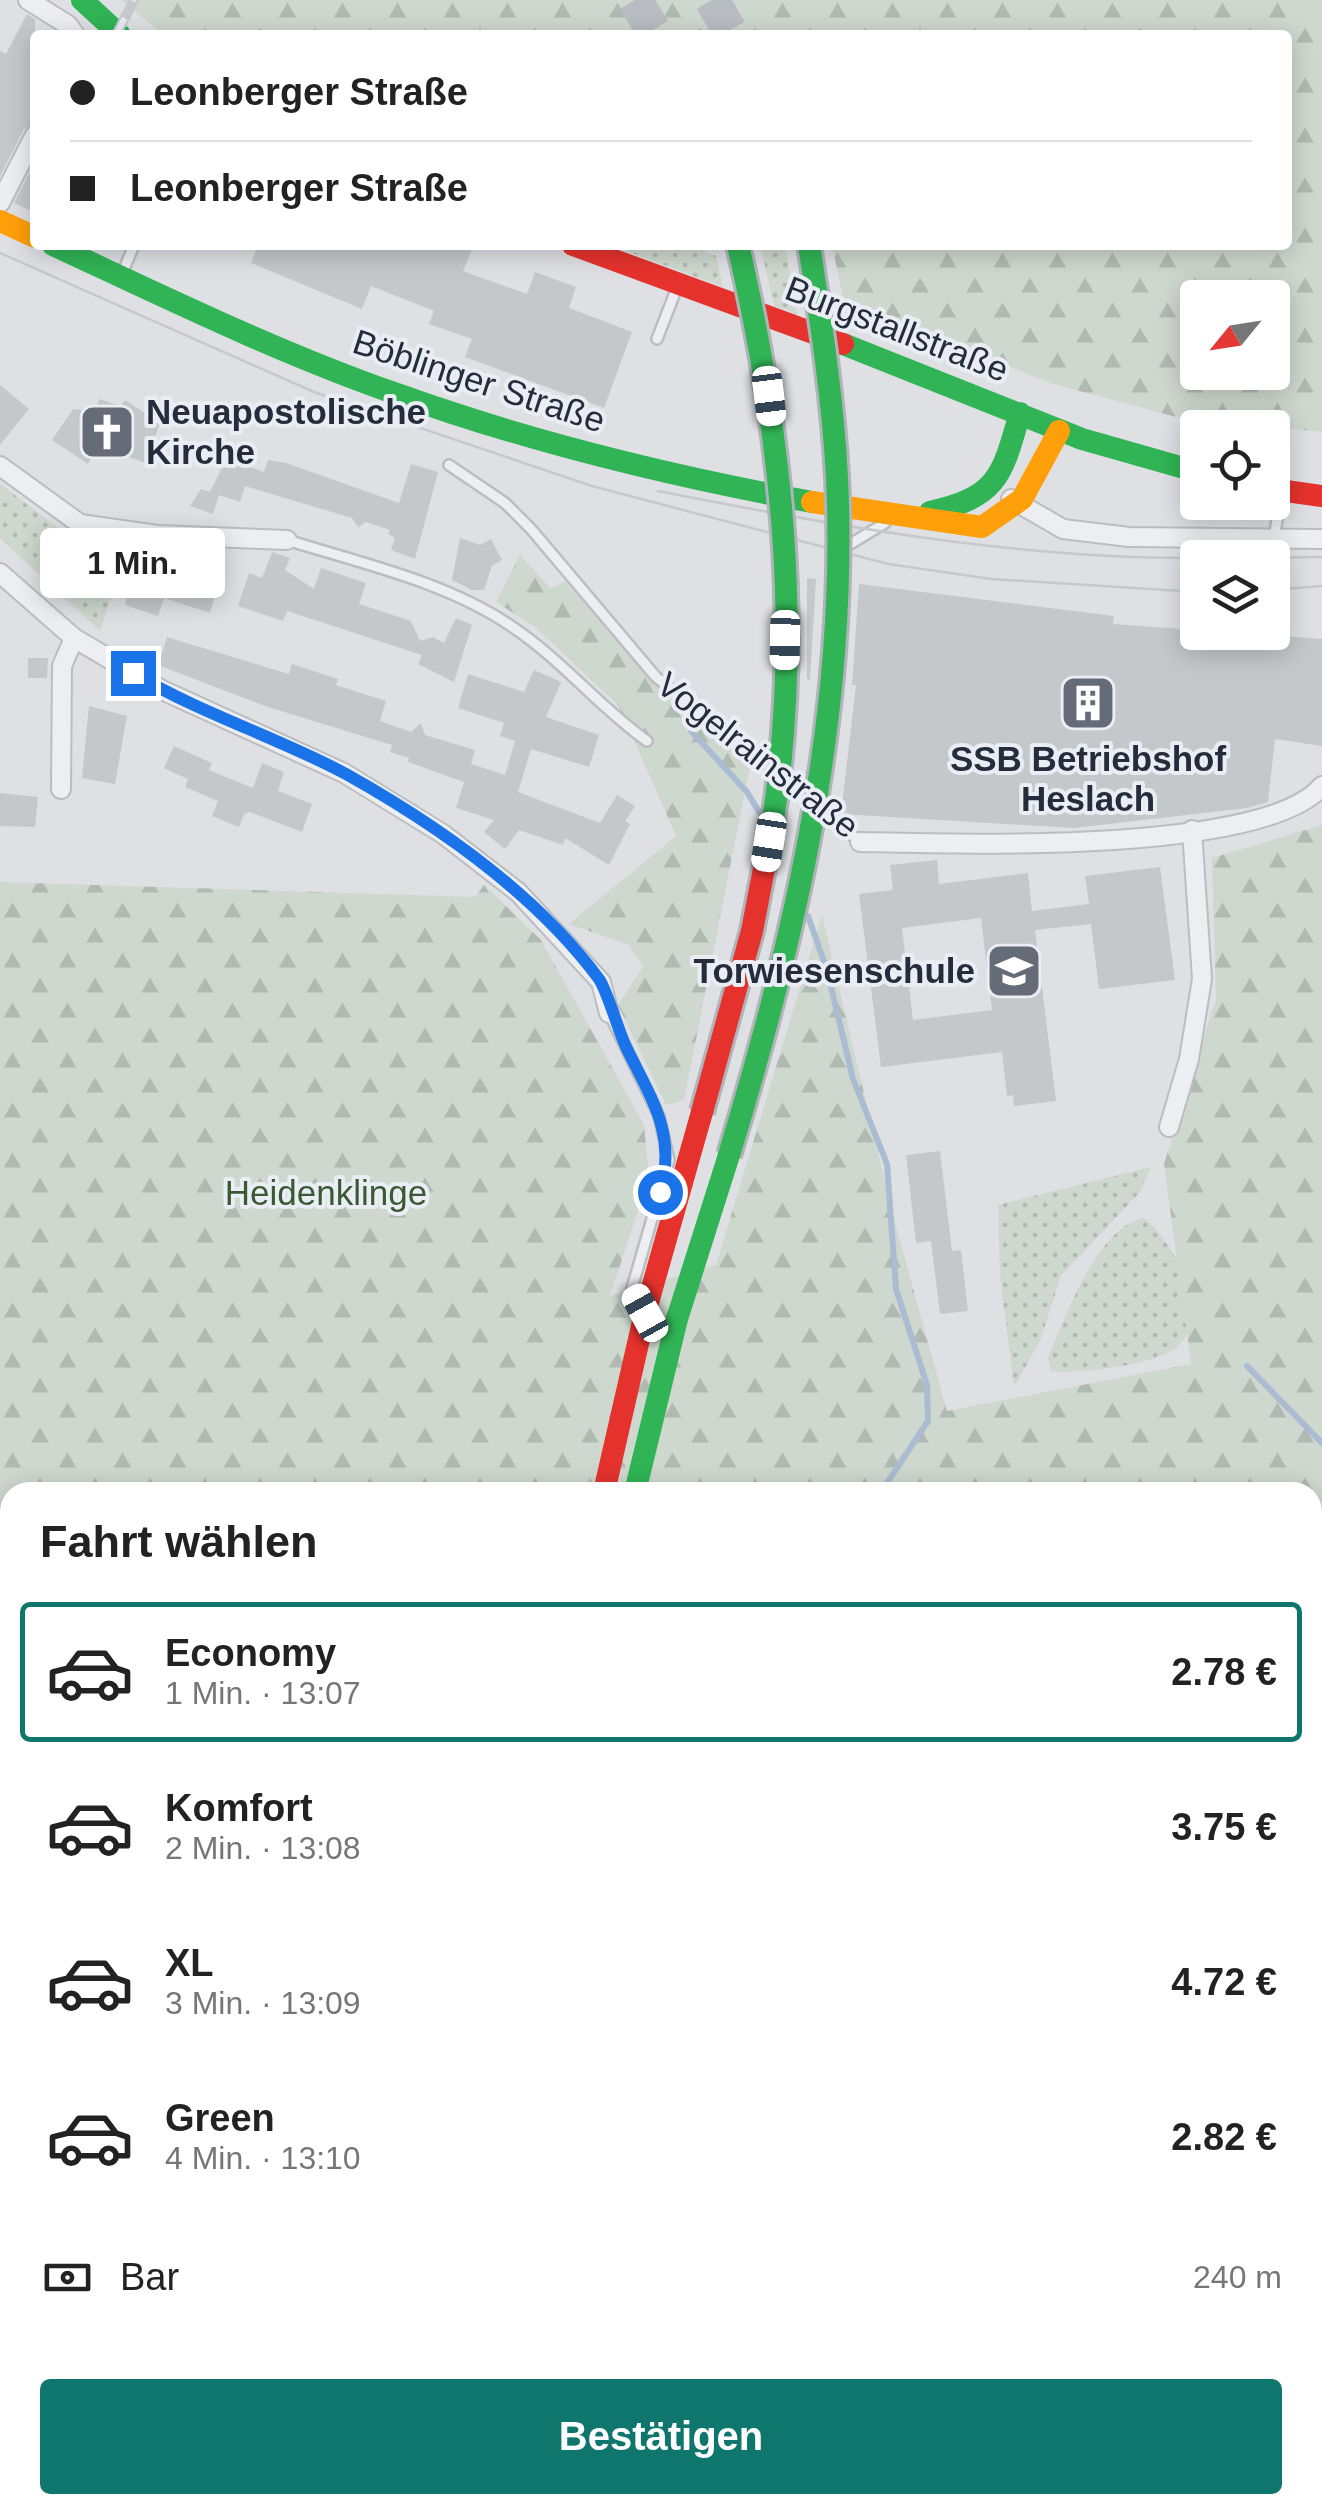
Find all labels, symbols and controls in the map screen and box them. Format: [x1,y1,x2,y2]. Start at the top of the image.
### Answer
text: Leonberger Straße [130,71,468,113]
text: Leonberger Straße [130,167,468,209]
street label: Burgstallstraße [780,268,1014,389]
north arrow [1180,280,1290,390]
map controls [1180,280,1290,650]
street label: Böblinger Straße [348,321,610,440]
car [750,364,788,428]
place label: Neuapostolische Kirche [146,392,426,471]
church icon: Neuapostolische Kirche [77,402,137,462]
button: locate [1180,410,1290,520]
callout: 1 Min. [41,528,226,598]
button: layers [1180,540,1290,650]
text: 1 Min. [87,545,178,581]
car [769,610,801,670]
route end [111,651,156,696]
street label: Vogelrainstraße [650,664,867,845]
building icon: SSB Betriebshof Heslach [1058,673,1118,733]
place label: SSB Betriebshof Heslach [950,739,1226,818]
car [749,810,789,874]
school or university icon: Torwiesenschule [984,941,1044,1001]
place label: Torwiesenschule [694,951,975,990]
route start [638,1170,683,1215]
park label: Heidenklinge [225,1173,427,1212]
car [617,1279,673,1347]
text: Fahrt wählen [40,1516,318,1567]
icon: car [45,1627,135,1717]
text: Economy [165,1632,336,1674]
text: 2.78 € [1171,1651,1277,1693]
text: 1 Min. · 13:07 [165,1675,361,1711]
icon: car [45,1782,135,1872]
text: Komfort [165,1787,313,1829]
text: 3.75 € [1171,1806,1277,1848]
text: 2 Min. · 13:08 [165,1830,361,1866]
icon: car [45,1937,135,2027]
text: XL [165,1942,214,1984]
text: 4.72 € [1171,1961,1277,2003]
text: 3 Min. · 13:09 [165,1985,361,2021]
icon: car [45,2092,135,2182]
text: Green [165,2097,275,2139]
text: 2.82 € [1171,2116,1277,2158]
text: 4 Min. · 13:10 [165,2140,361,2176]
icon: cash [40,2250,95,2305]
text: Bar [120,2256,179,2298]
text: 240 m [1193,2259,1282,2295]
button: Bestätigen [40,2379,1282,2494]

